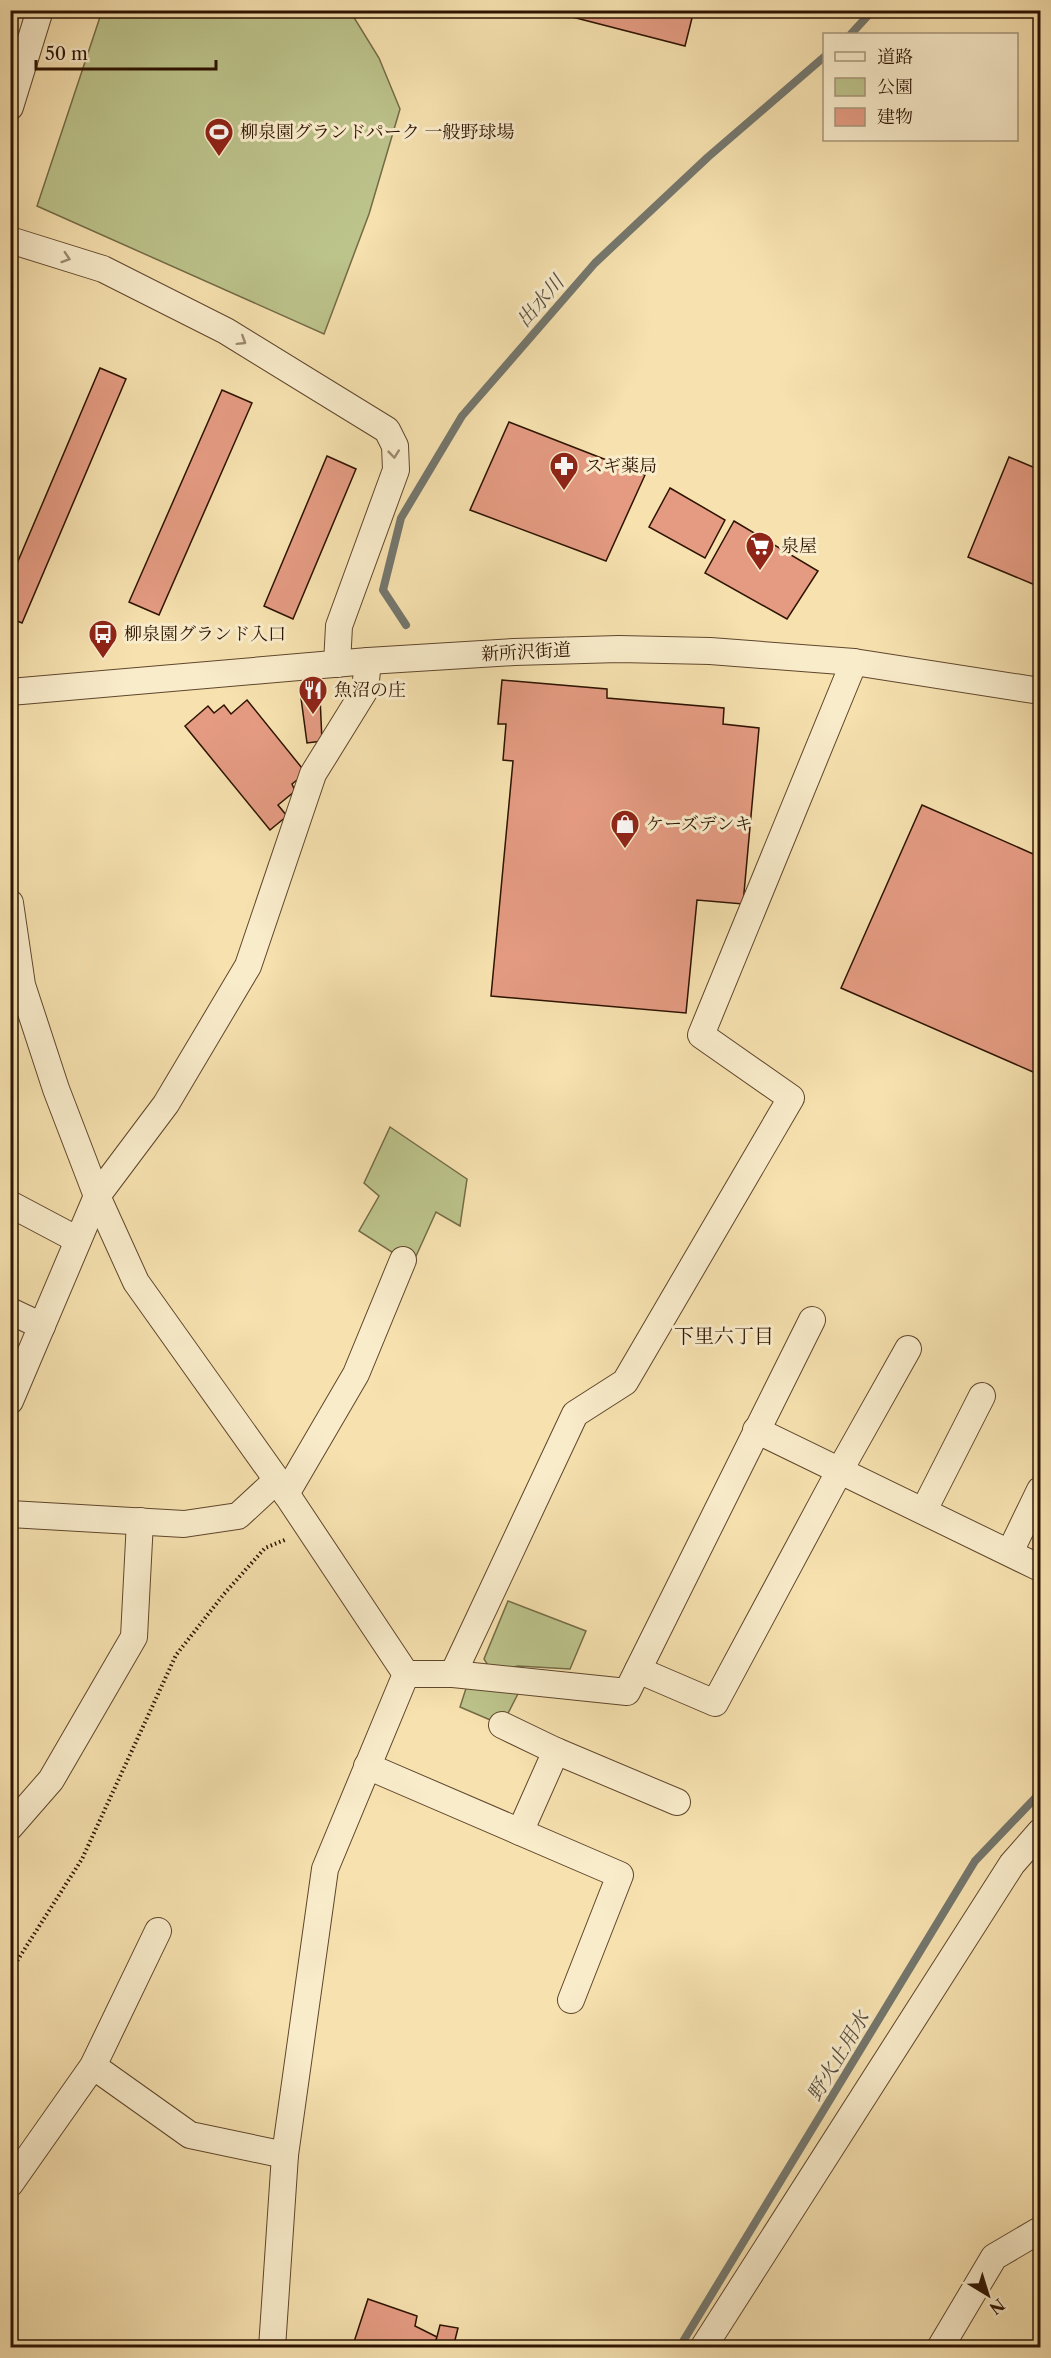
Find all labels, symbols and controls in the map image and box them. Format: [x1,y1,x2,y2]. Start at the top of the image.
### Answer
scale bar [36,33,216,71]
legend [823,33,1018,141]
text: 50 m [45,43,88,65]
text: 道路 [877,46,913,68]
text: 公園 [877,76,913,98]
text: 建物 [877,106,913,128]
sports icon: 柳泉園グランドパーク 一般野球場 [203,116,235,158]
place label: 柳泉園グランドパーク 一般野球場 [240,121,514,143]
one-way arrow [60,251,71,263]
water label: 出水川 [511,269,570,332]
one-way arrow [236,334,246,346]
one-way arrow [387,449,400,458]
pharmacy icon: スギ薬局 [548,450,580,492]
place label: スギ薬局 [585,455,657,477]
supermarket icon: 泉屋 [744,530,776,572]
place label: 泉屋 [781,535,817,557]
bus stop icon: 柳泉園グランド入口 [87,618,119,660]
place label: 柳泉園グランド入口 [124,623,286,645]
street label: 新所沢街道 [480,639,572,665]
restaurant icon: 魚沼の庄 [297,674,329,716]
place label: 魚沼の庄 [334,679,406,701]
shop icon: ケーズデンキ [609,808,641,850]
place label: ケーズデンキ [646,813,752,835]
district label: 下里六丁目 [674,1324,774,1348]
water label: 野火止用水 [802,2005,875,2105]
north arrow [958,2265,1018,2325]
text: N [986,2295,1009,2319]

